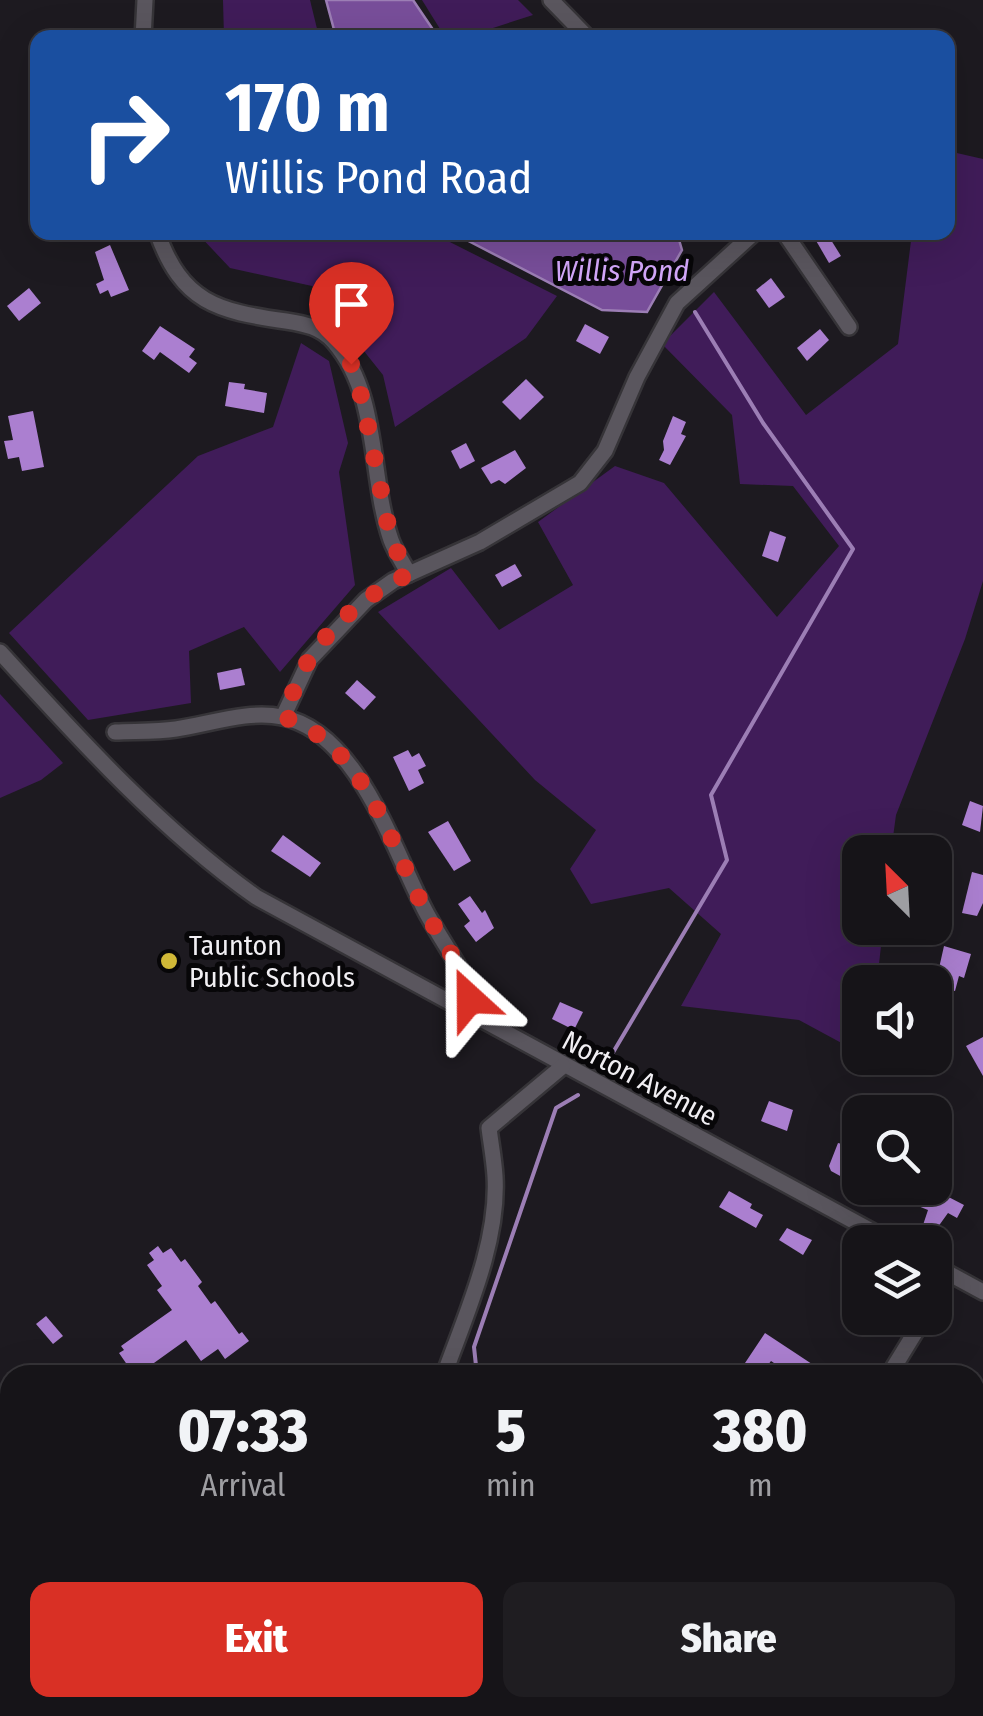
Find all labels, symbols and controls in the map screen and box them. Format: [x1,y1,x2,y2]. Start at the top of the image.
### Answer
text: 170 m [225,66,390,150]
icon: right [60,70,190,200]
text: Willis Pond Road [225,151,533,205]
water label: Willis Pond [555,253,689,289]
pin [309,262,394,365]
icon: arrive [324,277,379,332]
north arrow [842,835,952,945]
map controls [842,835,952,1335]
place label: Taunton Public Schools [189,929,355,994]
position arrow [418,947,522,1051]
marker: Taunton Public Schools [158,950,180,972]
button: sound [842,965,952,1075]
street label: Norton Avenue [557,1024,723,1133]
button: search [842,1095,952,1205]
button: layers [842,1225,952,1335]
text: 07:33 [178,1395,308,1467]
text: 5 [496,1395,526,1467]
text: 380 [713,1395,807,1467]
text: Arrival [201,1466,285,1504]
text: min [486,1466,536,1504]
text: m [748,1466,773,1504]
button: Exit [30,1582,483,1697]
button: Share [503,1582,955,1697]

